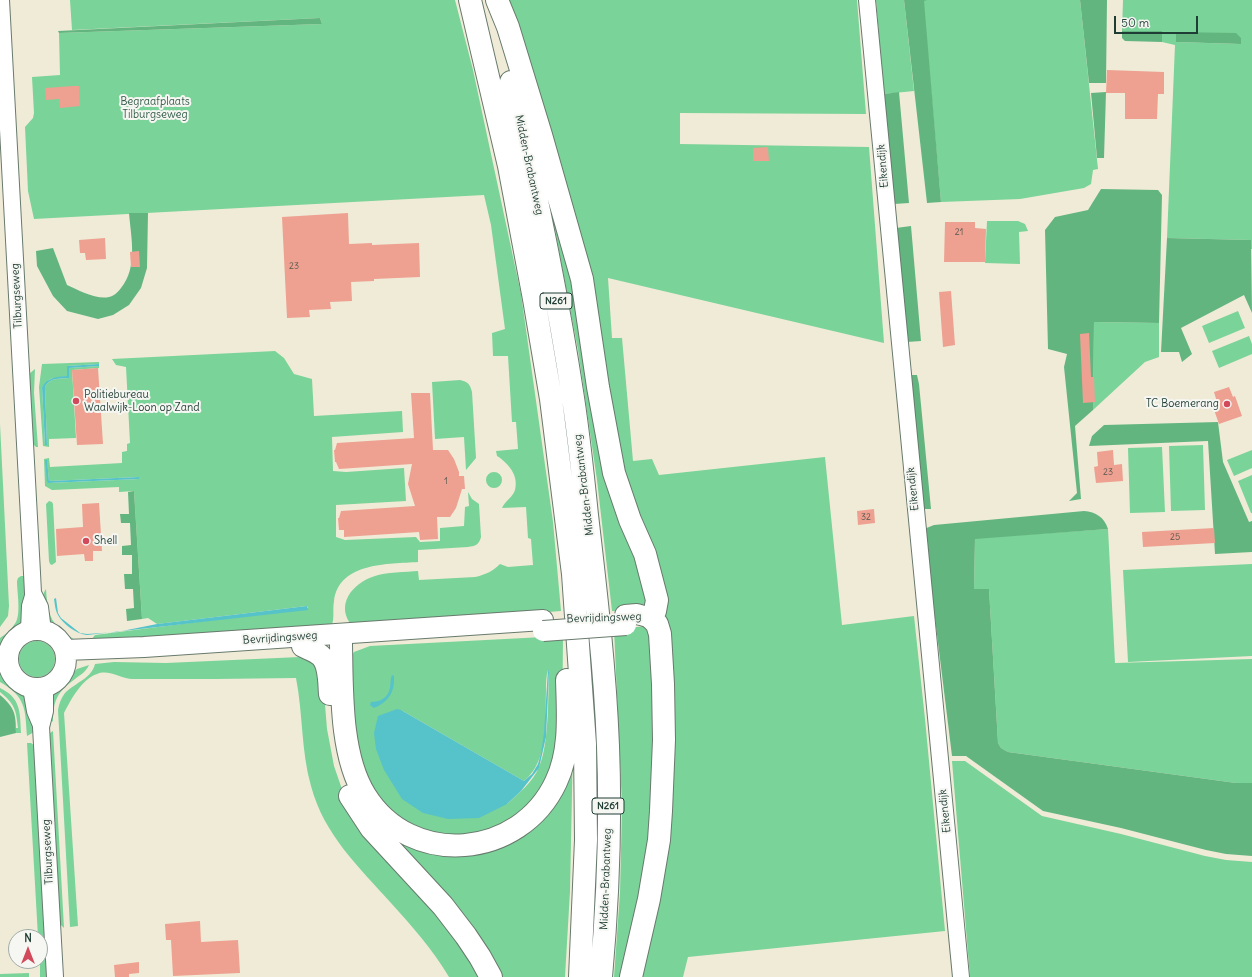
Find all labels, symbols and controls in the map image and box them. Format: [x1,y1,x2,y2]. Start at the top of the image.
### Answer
scale bar [1116,8,1200,34]
text: 50 m [1121,15,1149,30]
park label: Begraafplaats Tilburgseweg [120,95,190,121]
street label: Midden-Brabantweg [512,114,546,216]
street label: Eikendijk [875,144,891,188]
house number: 21 [955,227,963,237]
house number: 23 [289,261,299,271]
street label: Tilburgseweg [9,263,25,329]
road number: N261 [540,293,572,309]
place label: Politiebureau Waalwijk-Loon op Zand [84,388,200,414]
marker: Politiebureau Waalwijk-Loon op Zand [71,396,81,406]
place label: TC Boemerang [1146,397,1219,411]
marker: TC Boemerang [1222,399,1232,409]
street label: Midden-Brabantweg [571,434,597,536]
street label: Eikendijk [904,467,922,511]
house number: 23 [1103,467,1113,477]
house number: 1 [444,476,448,486]
house number: 32 [861,512,871,522]
house number: 25 [1170,532,1180,542]
place label: Shell [94,534,117,548]
marker: Shell [81,536,91,546]
street label: Bevrijdingsweg [566,610,642,626]
street label: Bevrijdingsweg [242,629,318,647]
street label: Eikendijk [936,789,954,833]
road number: N261 [592,798,624,814]
street label: Tilburgseweg [40,819,56,885]
street label: Midden-Brabantweg [598,828,614,930]
north arrow [8,929,48,969]
text: N [24,931,32,945]

